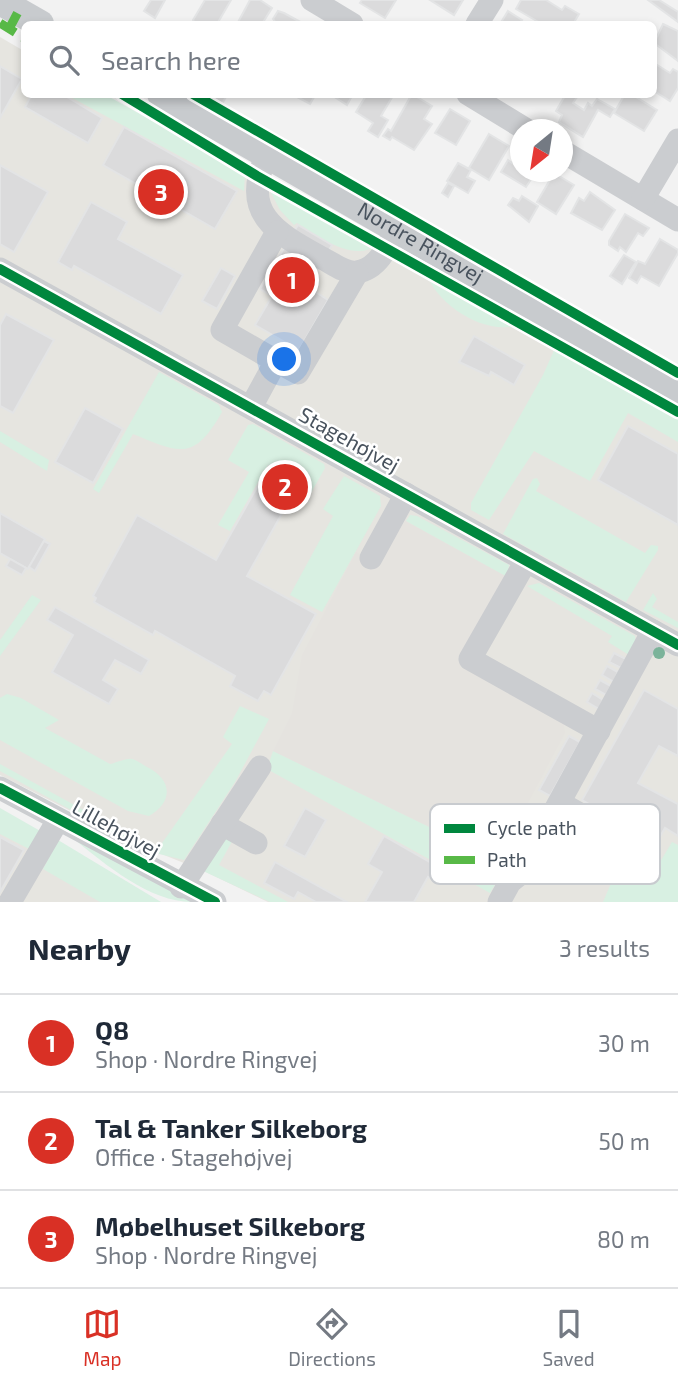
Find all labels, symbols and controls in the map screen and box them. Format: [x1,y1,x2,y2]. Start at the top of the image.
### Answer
search box [21,21,657,98]
icon: search [45,41,83,79]
text: Search here [101,44,241,75]
north arrow [510,119,573,182]
pin: 3 [138,166,184,218]
street label: Nordre Ringvej [354,196,488,288]
pin: 1 [269,254,315,306]
your location [267,342,301,376]
street label: Stagehøjvej [295,401,404,477]
pin: 2 [262,461,308,513]
street label: Lillehøjvej [68,793,165,863]
legend [430,804,660,884]
text: Cycle path [487,816,577,839]
text: Path [487,848,527,871]
text: Nearby [28,930,131,966]
text: 3 results [559,934,650,962]
text: Q8 [95,1014,129,1045]
text: 1 [46,1029,56,1057]
text: 30 m [598,1029,650,1057]
text: Shop · Nordre Ringvej [95,1045,317,1073]
text: Tal & Tanker Silkeborg [95,1112,367,1143]
text: 2 [44,1127,58,1155]
text: 50 m [599,1127,650,1155]
text: Office · Stagehøjvej [95,1143,292,1171]
text: Møbelhuset Silkeborg [95,1210,365,1241]
text: 3 [44,1225,58,1253]
text: 80 m [597,1225,650,1253]
text: Shop · Nordre Ringvej [95,1241,317,1269]
tab: Map [83,1305,121,1370]
tab: Directions [288,1305,376,1370]
tab: Saved [542,1305,595,1370]

